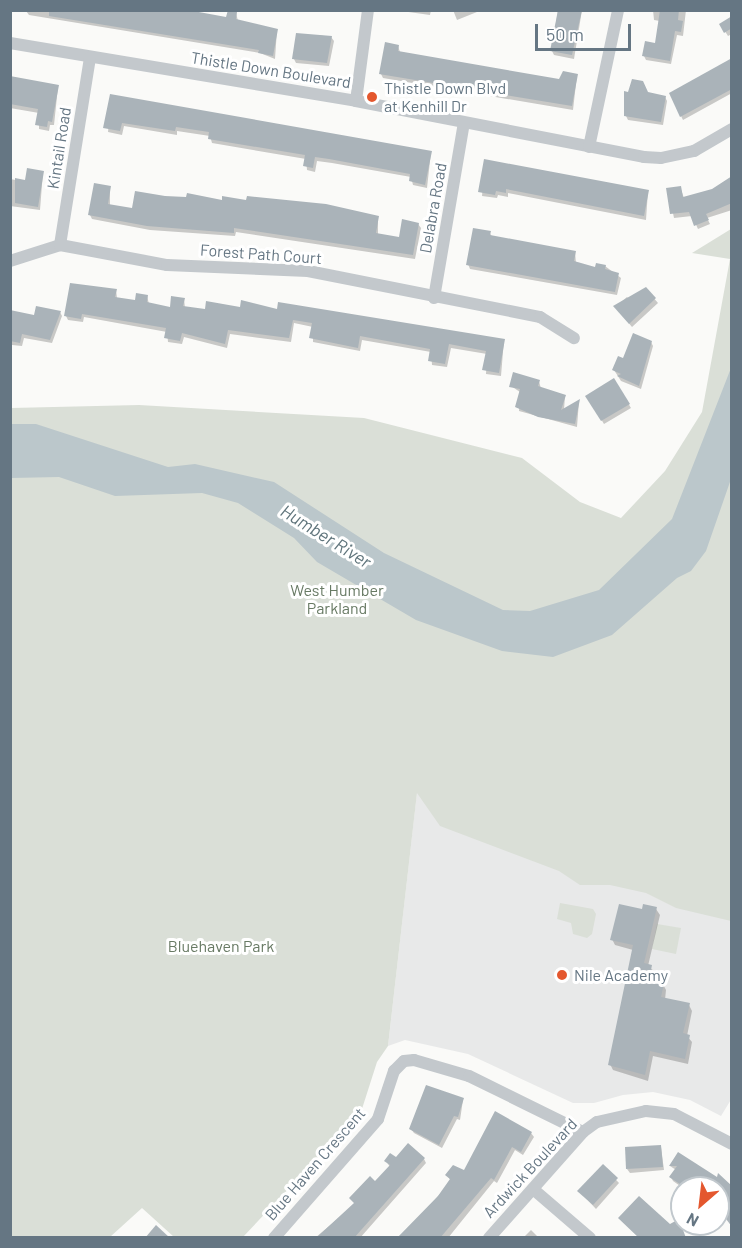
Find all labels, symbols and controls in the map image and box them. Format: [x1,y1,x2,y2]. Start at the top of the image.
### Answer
scale bar [538,12,634,50]
text: 50 m [546,23,584,45]
street label: Thistle Down Boulevard [190,48,352,92]
place label: Thistle Down Blvd at Kenhill Dr [384,78,506,116]
marker: Thistle Down Blvd at Kenhill Dr [365,90,379,104]
street label: Kintail Road [43,106,75,190]
street label: Delabra Road [416,161,450,255]
street label: Forest Path Court [199,240,323,268]
water label: Humber River [277,500,375,572]
park label: West Humber Parkland [290,580,384,618]
park label: Bluehaven Park [168,936,274,956]
place label: Nile Academy [574,965,668,985]
marker: Nile Academy [555,968,569,982]
street label: Blue Haven Crescent [261,1104,369,1224]
street label: Ardwick Boulevard [479,1114,581,1222]
north arrow [670,1176,730,1236]
text: N [683,1210,701,1231]

